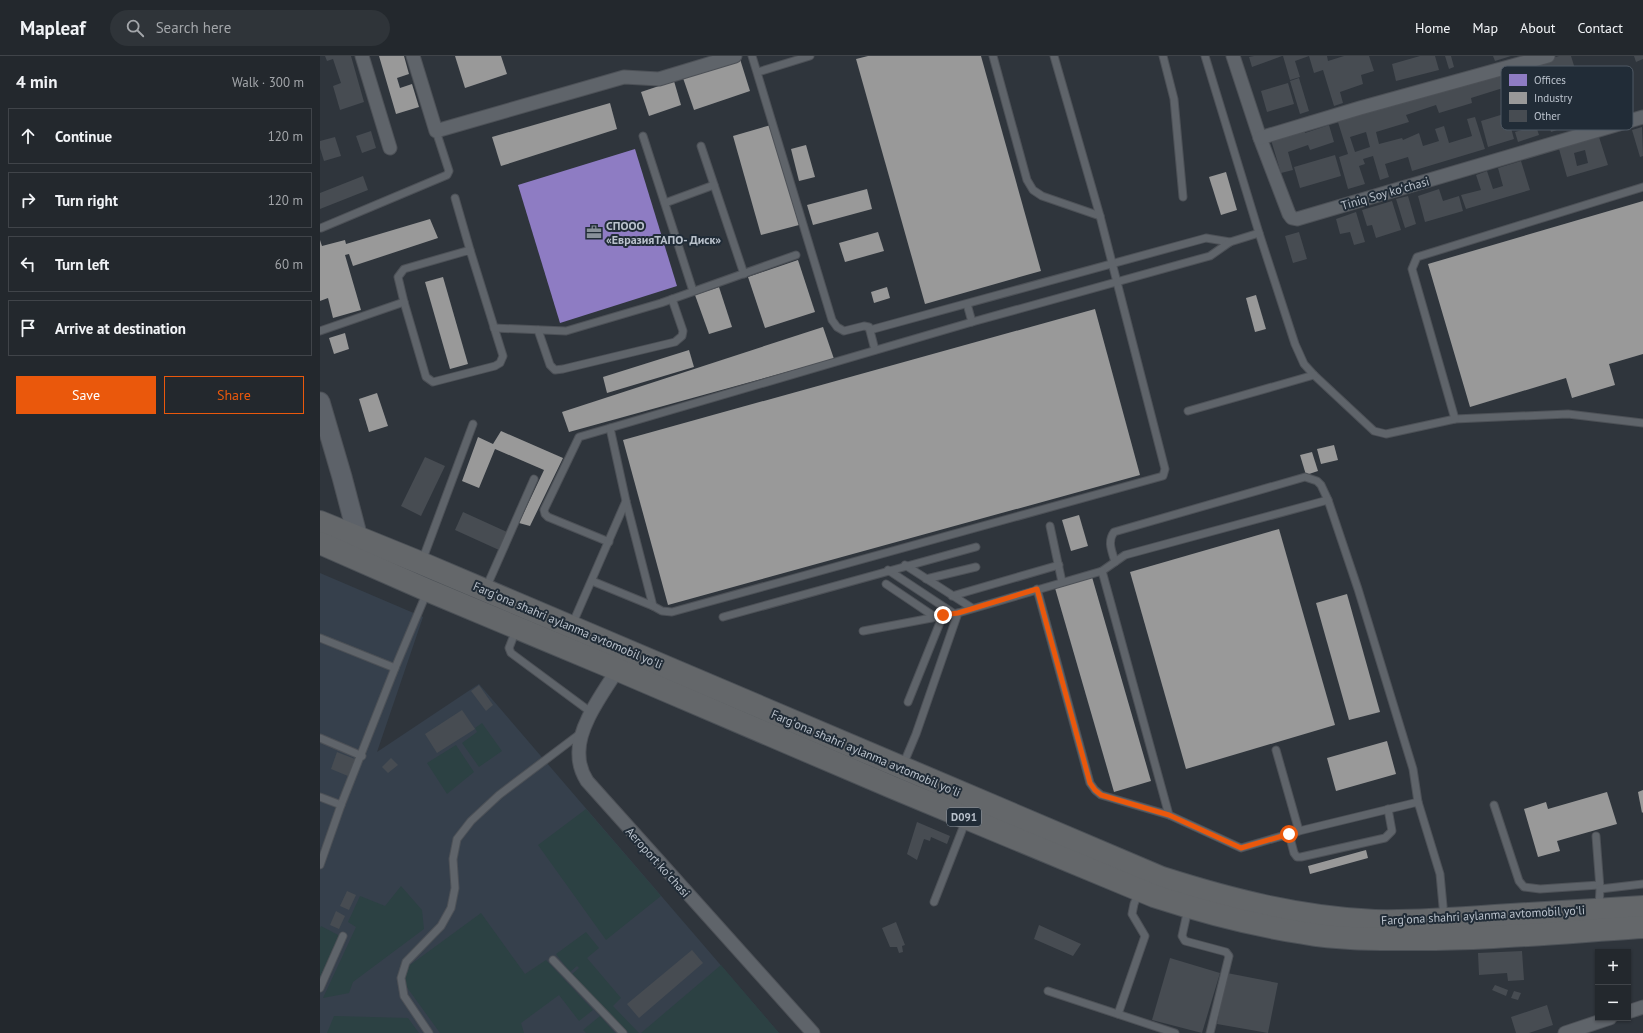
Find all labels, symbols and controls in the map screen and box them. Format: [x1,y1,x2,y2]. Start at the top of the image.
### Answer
search box [110,10,390,46]
text: Mapleaf [20,16,86,40]
icon: search [124,17,146,39]
text: Search here [156,18,231,37]
text: Home [1415,19,1450,37]
text: Map [1472,19,1498,37]
text: About [1520,19,1556,37]
text: Contact [1578,19,1623,37]
legend [1501,66,1633,130]
text: 4 min [16,71,57,93]
text: Offices [1534,73,1566,87]
text: Walk · 300 m [232,74,304,91]
text: Industry [1534,91,1573,105]
text: Other [1534,109,1561,123]
icon: ahead [17,125,39,147]
text: Continue [55,127,112,146]
text: 120 m [268,128,303,145]
street label: Tiniq Soy koʻchasi [1339,173,1431,213]
icon: right [17,189,39,211]
text: Turn right [55,191,118,210]
text: 120 m [268,192,303,209]
place label: СПООО «ЕвразияТАПО- Диск» [606,218,721,247]
office icon: СПООО «ЕвразияТАПО- Диск» [585,223,603,241]
icon: left [17,253,39,275]
text: Turn left [55,255,109,274]
text: 60 m [275,256,303,273]
icon: arrive [17,317,39,339]
text: Arrive at destination [55,319,186,338]
button: Save [16,376,156,414]
button: Share [164,376,304,414]
street label: Fargʻona shahri aylanma avtomobil yoʻli [471,578,665,672]
route end [934,606,952,624]
street label: Fargʻona shahri aylanma avtomobil yoʻli [769,706,963,800]
road number: D091 [947,808,981,826]
street label: Aeroport koʻchasi [623,824,693,900]
route start [1280,825,1298,843]
street label: Fargʻona shahri aylanma avtomobil yoʻli [1381,902,1585,928]
map controls [1595,949,1631,1021]
button: + [1595,949,1631,985]
button: − [1595,985,1631,1021]

